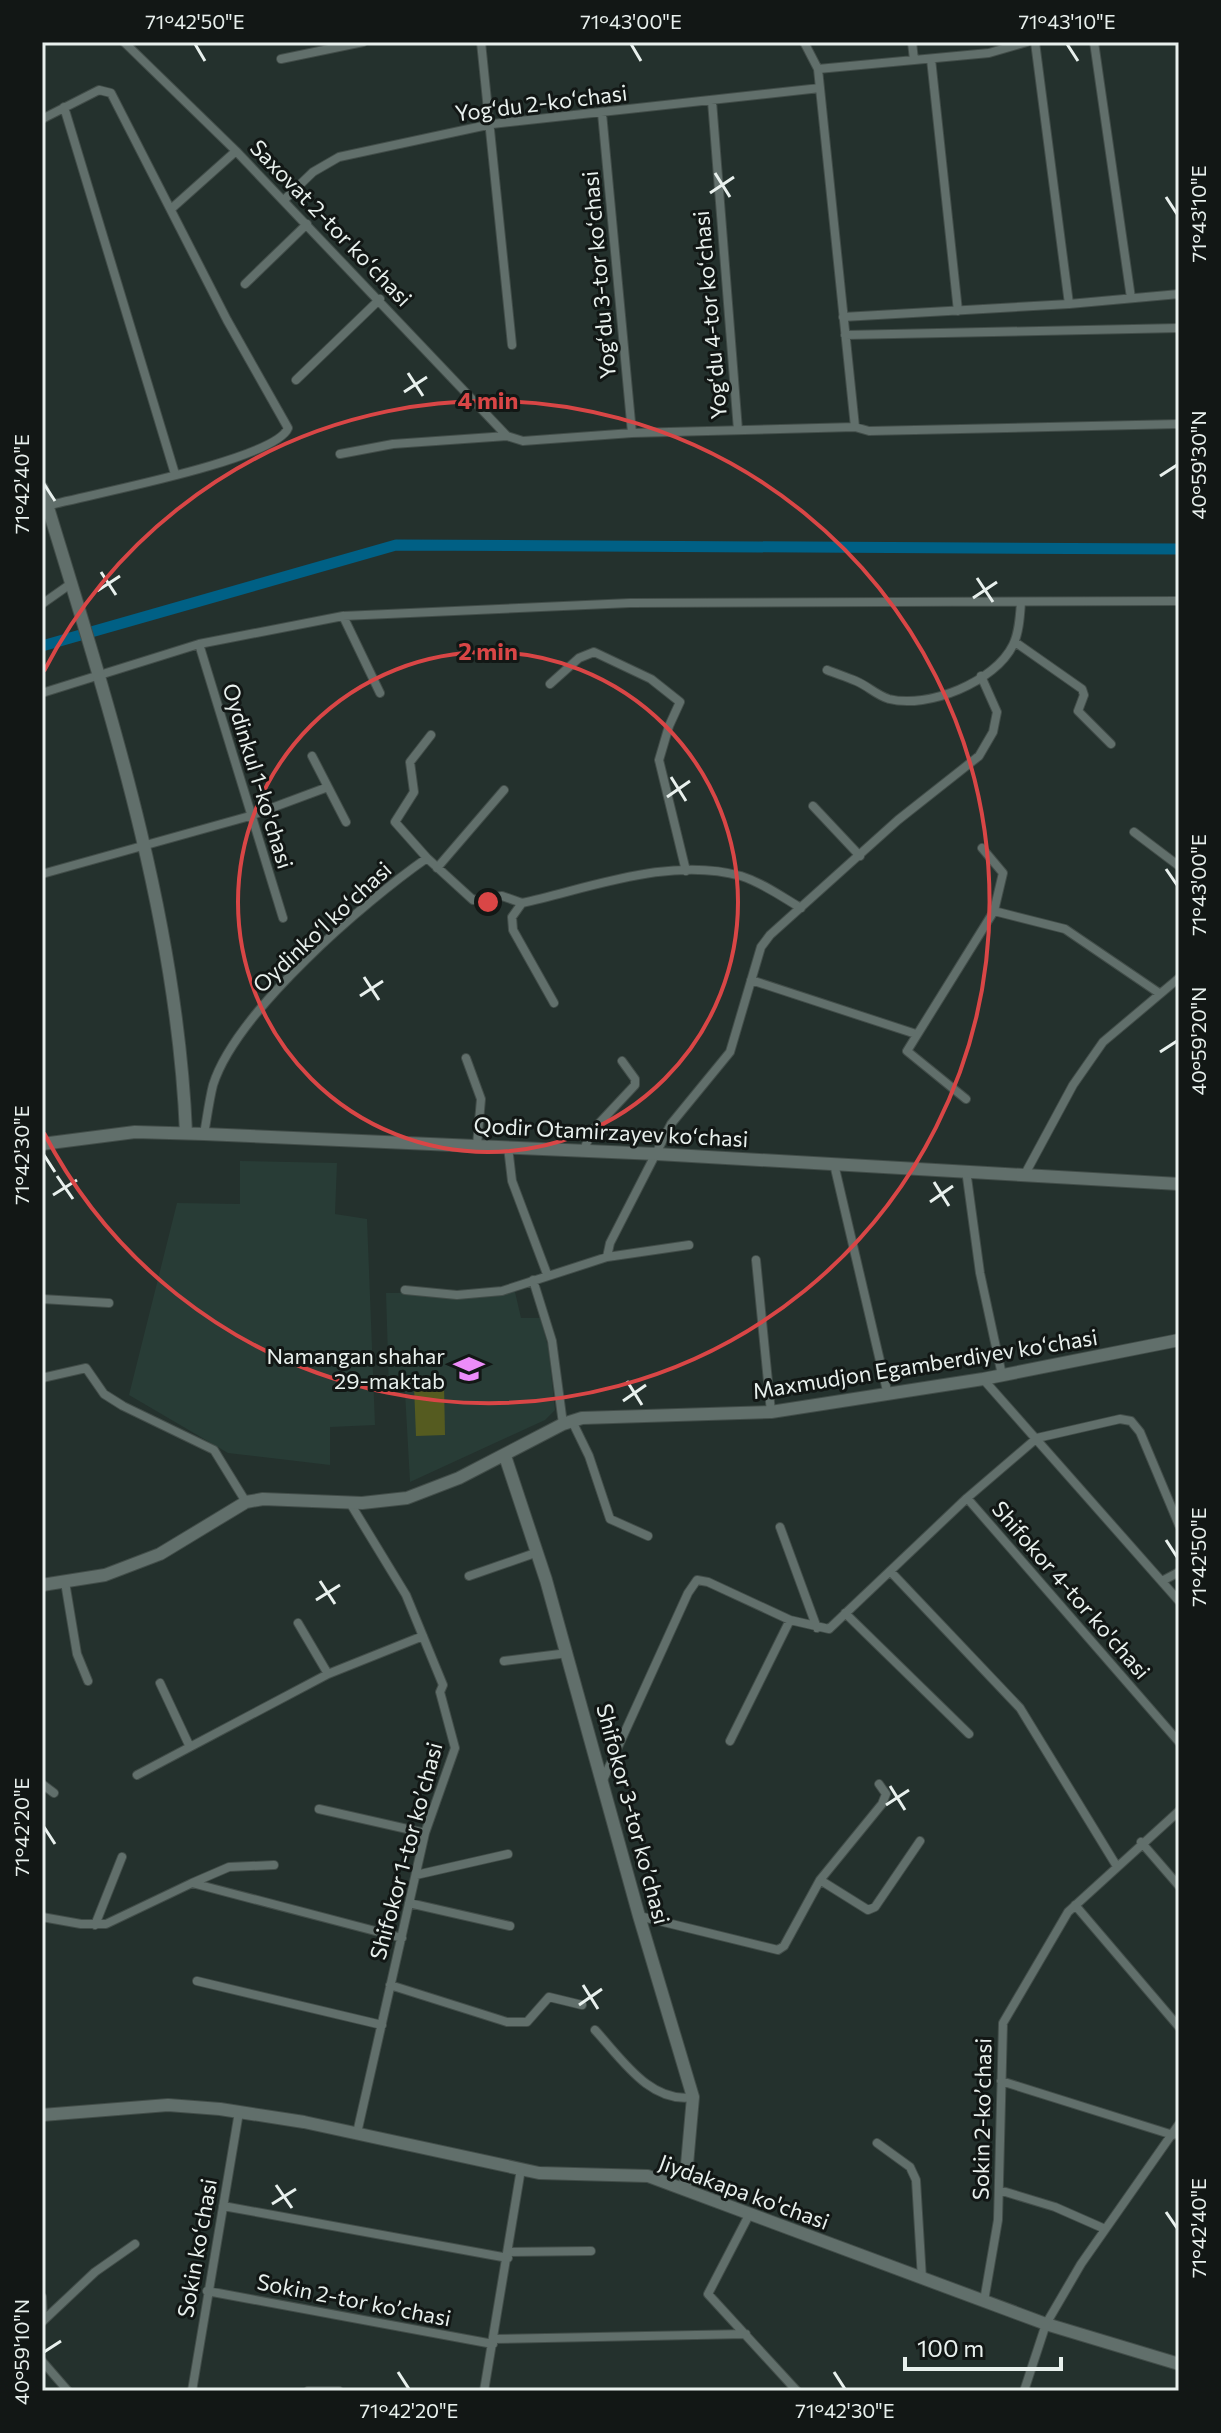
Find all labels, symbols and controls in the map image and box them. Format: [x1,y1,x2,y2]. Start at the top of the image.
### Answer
text: 71°42'50"E [145,9,245,33]
text: 71°43'00"E [580,9,682,33]
text: 71°43'10"E [1018,9,1116,33]
street label: Yogʻdu 2-koʻchasi [453,79,629,126]
street label: Saxovat 2-tor koʻchasi [245,134,418,312]
text: 71°43'10"E [1186,165,1210,263]
street label: Yogʻdu 3-tor koʻchasi [576,170,621,380]
street label: Yogʻdu 4-tor koʻchasi [687,210,732,421]
text: 4 min [458,385,518,414]
text: 40°59'30"N [1186,410,1210,520]
text: 71°42'40"E [9,434,33,534]
text: 2 min [458,636,518,665]
street label: Oydinkul 1-ko'chasi [217,680,300,872]
text: 71°43'00"E [1186,834,1210,936]
street label: Oydinkoʻl koʻchasi [247,855,397,998]
centre of rings [474,888,502,916]
text: 40°59'20"N [1186,987,1210,1095]
text: 71°42'30"E [9,1105,33,1205]
street label: Qodir Otamirzayev koʻchasi [473,1111,749,1152]
street label: Maxmudjon Egamberdiyev koʻchasi [751,1323,1099,1404]
place label: Namangan shahar 29-maktab [266,1342,445,1394]
school or university icon: Namangan shahar 29-maktab [452,1352,486,1386]
street label: Shifokor 4-tor ko'chasi [987,1495,1156,1684]
text: 71°42'50"E [1186,1507,1210,1607]
street label: Shifokor 3-tor koʼchasi [591,1701,676,1927]
street label: Shifokor 1-tor koʼchasi [363,1739,448,1963]
text: 71°42'20"E [9,1778,33,1876]
street label: Sokin 2-koʼchasi [967,2038,996,2200]
street label: Jiydakapa ko'chasi [655,2148,833,2235]
street label: Sokin koʻchasi [171,2176,222,2320]
text: 71°42'40"E [1186,2178,1210,2278]
street label: Sokin 2-tor koʼchasi [255,2267,453,2332]
text: 40°59'10"N [9,2299,33,2405]
scale bar [905,2321,1061,2371]
text: 100 m [917,2333,984,2362]
text: 71°42'20"E [360,2398,458,2422]
text: 71°42'30"E [795,2398,895,2422]

